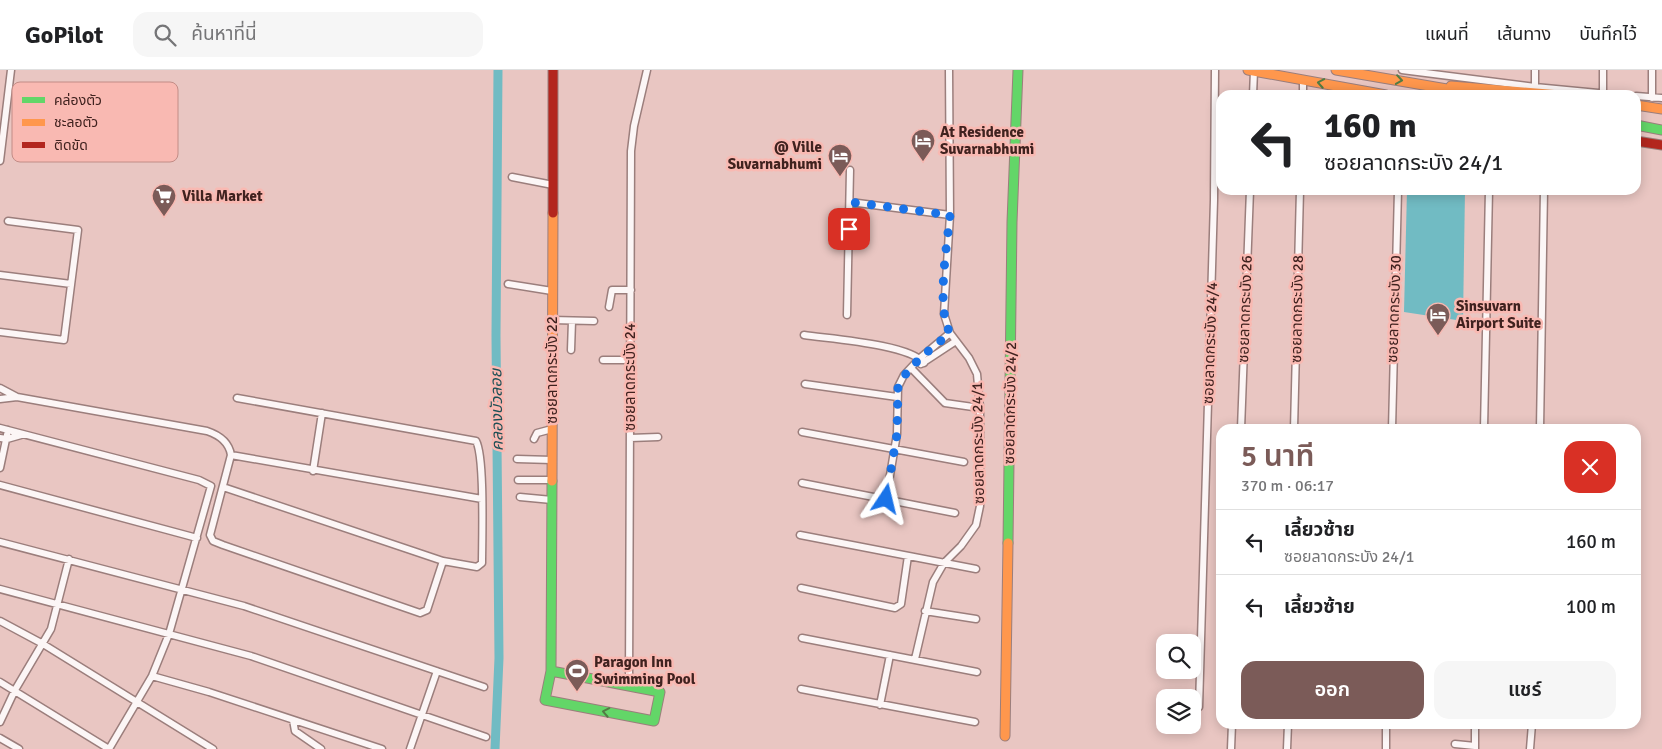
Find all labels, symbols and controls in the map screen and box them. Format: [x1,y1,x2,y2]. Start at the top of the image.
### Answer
search box [133,12,483,57]
text: GoPilot [25,20,103,50]
icon: search [151,21,179,49]
text: ค้นหาที่นี่ [191,22,257,46]
text: แผนที่ [1425,23,1469,45]
text: เส้นทาง [1497,23,1551,45]
text: บันทึกไว้ [1579,23,1637,45]
one-way arrow [1395,75,1403,85]
one-way arrow [1316,79,1325,89]
legend [12,82,178,162]
text: คล่องตัว [54,92,102,109]
text: 160 m [1324,104,1417,147]
icon: left [1241,110,1306,175]
text: ชะลอตัว [54,114,98,131]
place label: At Residence Suvarnabhumi [940,123,1034,158]
hotel icon: At Residence Suvarnabhumi [910,128,936,162]
text: ติดขัด [54,137,88,154]
place label: @ Ville Suvarnabhumi [728,138,822,173]
hotel icon: @ Ville Suvarnabhumi [827,143,853,177]
text: ซอยลาดกระบัง 24/1 [1324,149,1503,176]
supermarket icon: Villa Market [151,183,177,217]
place label: Villa Market [182,187,263,205]
pin [828,208,870,250]
icon: arrive [835,215,863,243]
street label: ซอยลาดกระบัง 26 [1234,255,1256,363]
street label: ซอยลาดกระบัง 28 [1287,255,1307,363]
street label: ซอยลาดกระบัง 30 [1383,255,1405,363]
street label: ซอยลาดกระบัง 24/4 [1199,282,1221,404]
place label: Sinsuvarn Airport Suite [1456,297,1541,332]
hotel icon: Sinsuvarn Airport Suite [1425,302,1451,336]
street label: ซอยลาดกระบัง 22 [543,316,561,424]
street label: ซอยลาดกระบัง 24 [621,323,639,431]
street label: ซอยลาดกระบัง 24/2 [1000,342,1020,464]
water label: คลองบัวลอย [486,367,508,451]
street label: ซอยลาดกระบัง 24/1 [968,382,988,504]
text: 5 นาที [1241,438,1314,475]
button: close [1564,441,1616,493]
position arrow [859,472,911,524]
text: 370 m · 06:17 [1241,476,1334,496]
text: เลี้ยวซ้าย [1284,518,1355,542]
icon: left [1241,528,1269,556]
text: 160 m [1566,530,1616,554]
text: ซอยลาดกระบัง 24/1 [1284,547,1414,567]
icon: left [1241,593,1269,621]
text: เลี้ยวซ้าย [1284,595,1355,619]
text: 100 m [1566,595,1616,619]
map controls [1156,634,1201,734]
button: search [1156,634,1201,679]
place label: Paragon Inn Swimming Pool [594,653,696,688]
sports icon: Paragon Inn Swimming Pool [564,658,590,692]
button: ออก [1241,661,1424,719]
button: แชร์ [1434,661,1616,719]
button: layers [1156,689,1201,734]
one-way arrow [602,707,611,718]

